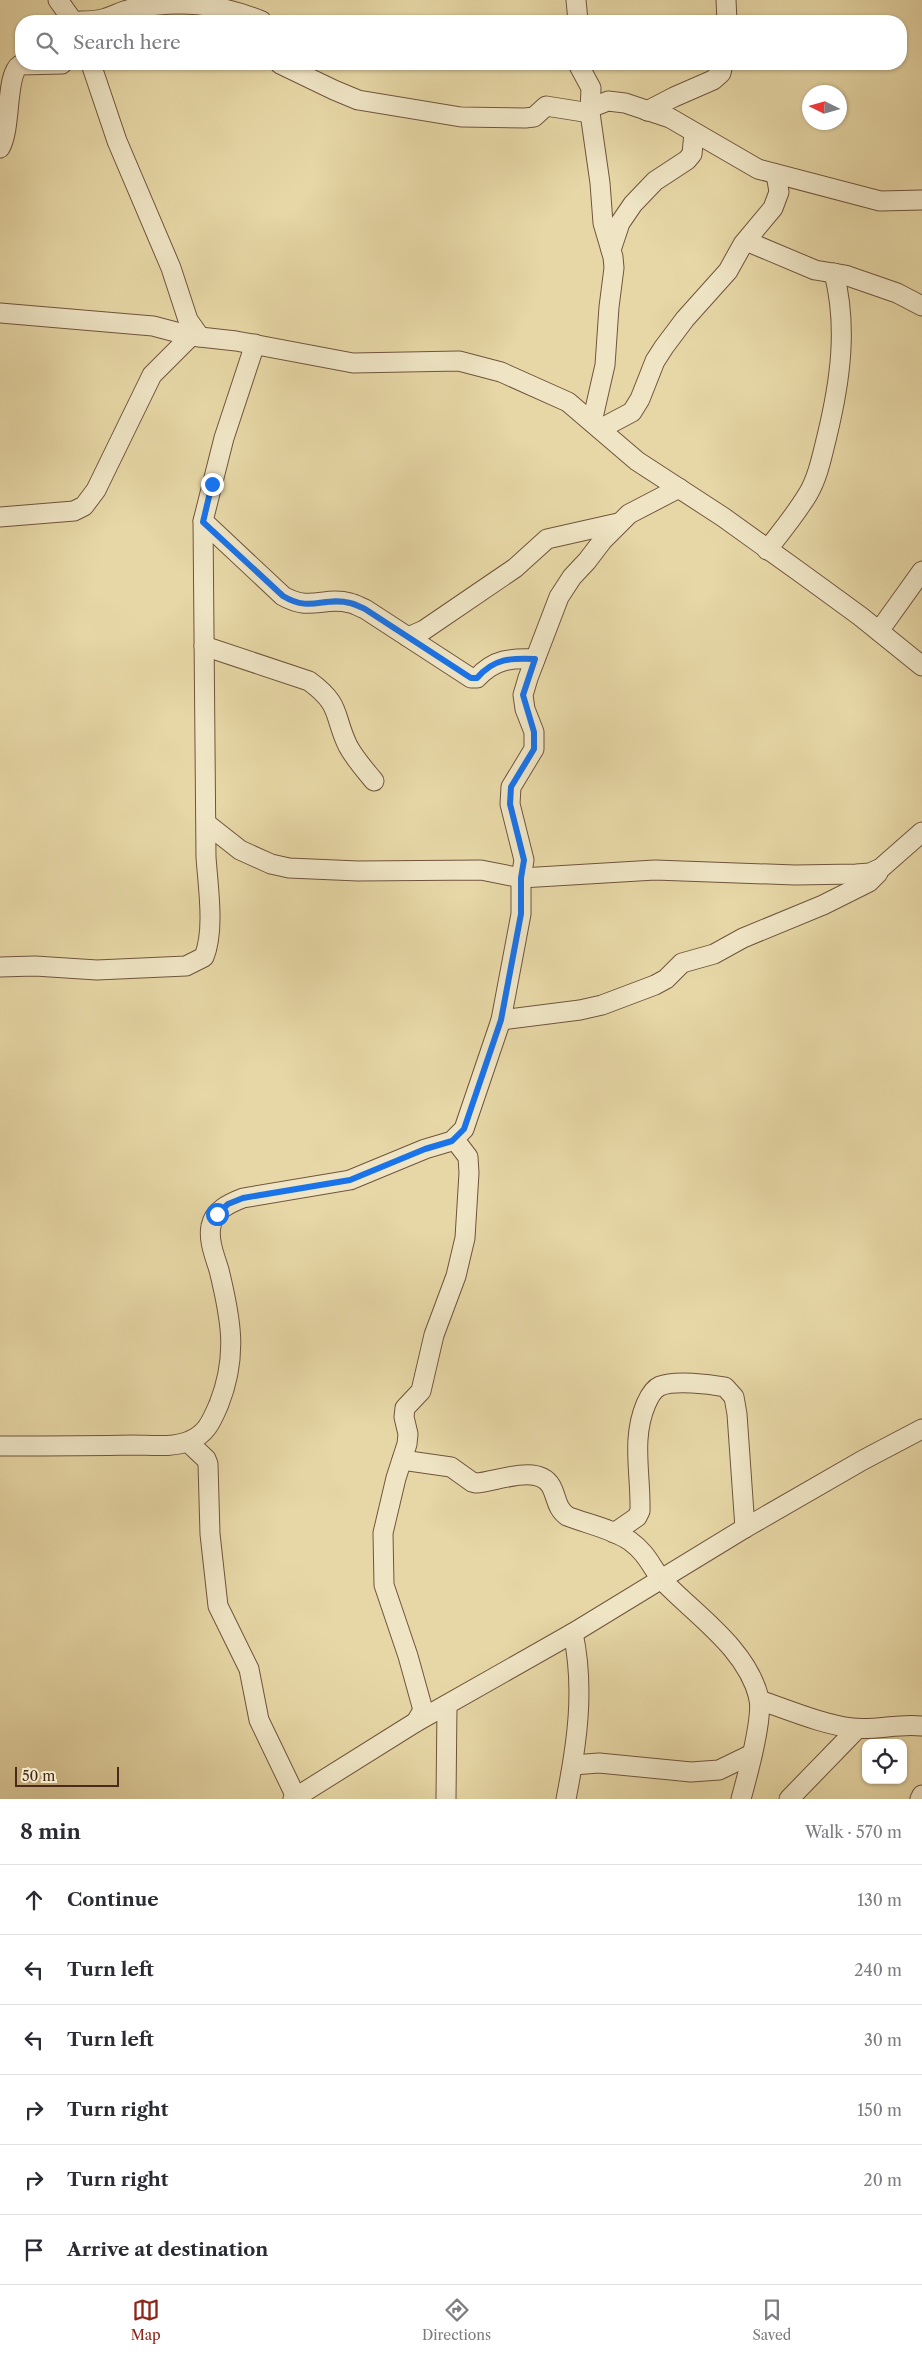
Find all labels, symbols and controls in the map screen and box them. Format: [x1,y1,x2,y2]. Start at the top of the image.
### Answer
search box [15,15,907,70]
icon: search [33,29,61,57]
text: Search here [73,31,181,54]
north arrow [802,85,847,130]
route end [201,473,224,496]
route start [206,1203,229,1226]
map controls [862,1739,907,1784]
button: locate [862,1739,907,1784]
scale bar [15,1764,119,1787]
text: 50 m [22,1767,55,1785]
text: 8 min [20,1819,81,1844]
text: Walk · 570 m [805,1822,902,1842]
icon: ahead [20,1886,48,1914]
text: Continue [67,1888,159,1911]
text: 130 m [857,1890,902,1910]
icon: left [20,1956,48,1984]
text: Turn left [67,1958,154,1981]
text: 240 m [854,1960,902,1980]
icon: left [20,2026,48,2054]
text: Turn left [67,2028,154,2051]
text: 30 m [864,2030,902,2050]
icon: right [20,2096,48,2124]
text: Turn right [67,2098,168,2121]
text: 150 m [857,2100,902,2120]
icon: right [20,2166,48,2194]
text: Turn right [67,2168,168,2191]
text: 20 m [863,2170,902,2190]
icon: arrive [20,2236,48,2264]
text: Arrive at destination [67,2238,268,2261]
tab: Map [131,2296,161,2344]
tab: Directions [422,2296,491,2344]
tab: Saved [752,2296,791,2344]

